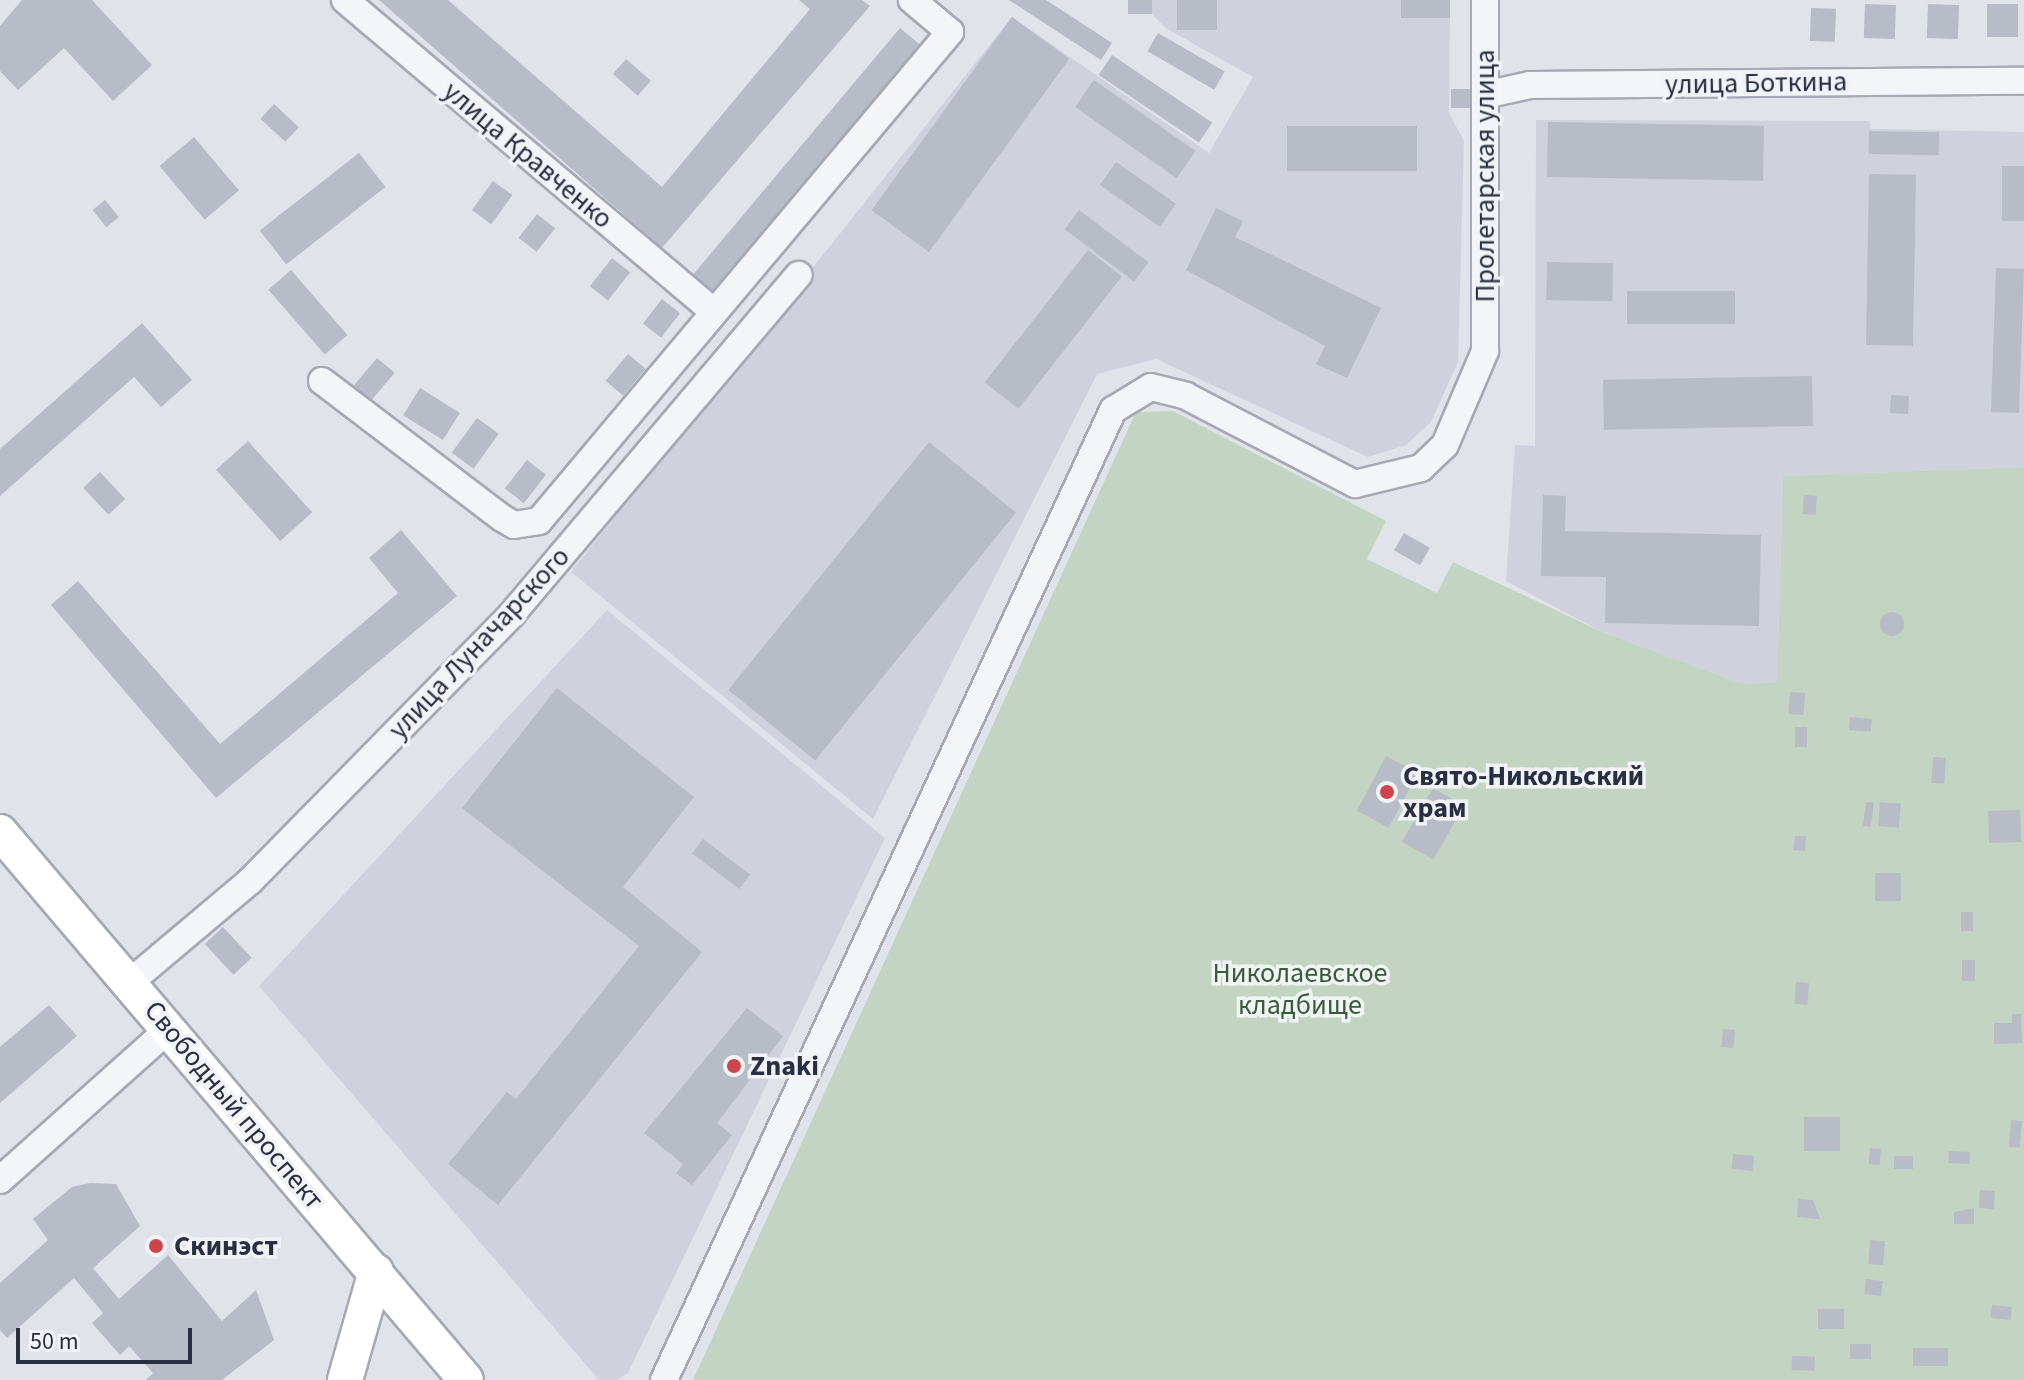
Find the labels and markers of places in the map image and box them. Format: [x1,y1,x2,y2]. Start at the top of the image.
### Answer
place label: Свято-Никольский храм [1403,759,1644,825]
marker: Свято-Никольский храм [1378,783,1396,801]
place label: Znaki [750,1049,819,1083]
marker: Znaki [725,1057,743,1075]
place label: Скинэст [174,1229,278,1263]
marker: Скинэст [145,1235,167,1257]

